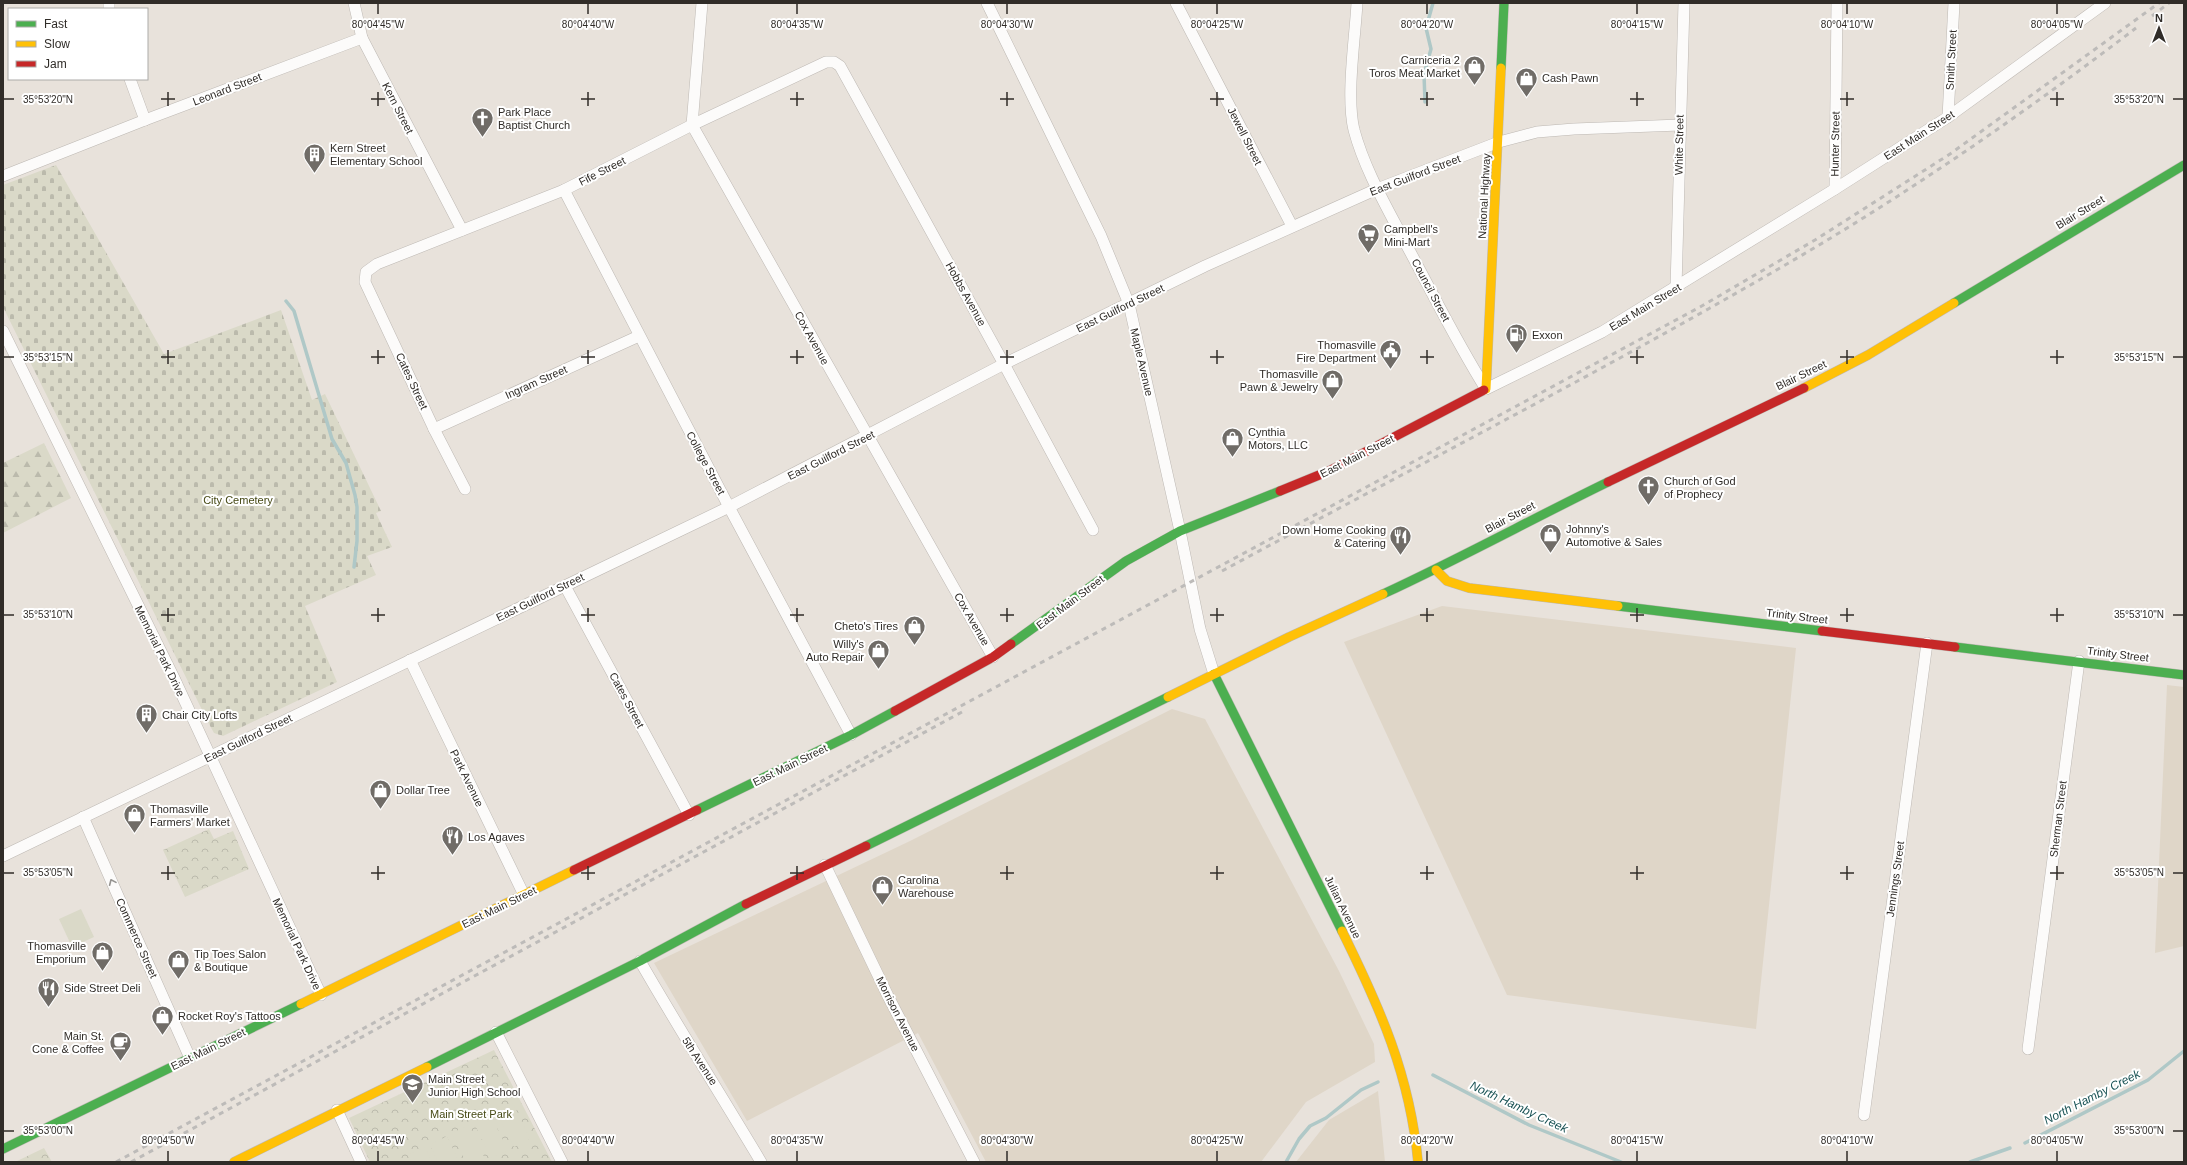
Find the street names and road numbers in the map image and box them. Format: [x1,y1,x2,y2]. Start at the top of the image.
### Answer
street label: Smith Street [1943,29,1959,91]
street label: Leonard Street [191,70,263,108]
street label: Kern Street [380,80,416,136]
street label: Jewell Street [1225,105,1265,167]
street label: East Main Street [1882,108,1956,162]
street label: Hunter Street [1828,111,1842,177]
street label: White Street [1672,115,1686,175]
street label: East Guilford Street [1368,152,1462,198]
street label: National Highway [1476,152,1492,239]
street label: Fife Street [577,154,627,188]
street label: Blair Street [2054,193,2106,231]
street label: Council Street [1409,257,1453,323]
street label: Hobbs Avenue [943,260,989,328]
street label: East Main Street [1607,281,1683,333]
street label: East Guilford Street [1074,282,1166,334]
street label: Cox Avenue [792,309,832,367]
street label: Maple Avenue [1128,327,1156,397]
street label: Cates Street [394,351,430,411]
street label: Blair Street [1774,358,1828,392]
street label: Ingram Street [503,363,569,401]
street label: East Guilford Street [786,428,876,482]
street label: College Street [684,429,728,497]
street label: East Main Street [1318,432,1396,480]
street label: Blair Street [1483,499,1537,535]
street label: East Guilford Street [494,571,586,623]
street label: East Main Street [1034,573,1106,631]
street label: Cox Avenue [952,590,992,648]
street label: Memorial Park Drive [133,604,187,698]
street label: Trinity Street [1766,606,1828,626]
street label: Trinity Street [2087,644,2149,664]
street label: Cates Street [607,670,647,730]
street label: East Guilford Street [202,712,294,764]
street label: East Main Street [751,742,829,788]
street label: Park Avenue [448,747,486,809]
street label: Sherman Street [2047,780,2069,858]
street label: Jennings Street [1884,840,1906,918]
street label: Julian Avenue [1323,874,1363,940]
street label: East Main Street [460,884,538,930]
street label: Commerce Street [114,896,160,980]
street label: Memorial Park Drive [271,896,323,992]
street label: Morrison Avenue [874,975,922,1053]
street label: East Main Street [169,1026,247,1072]
street label: 5th Avenue [680,1035,720,1087]

